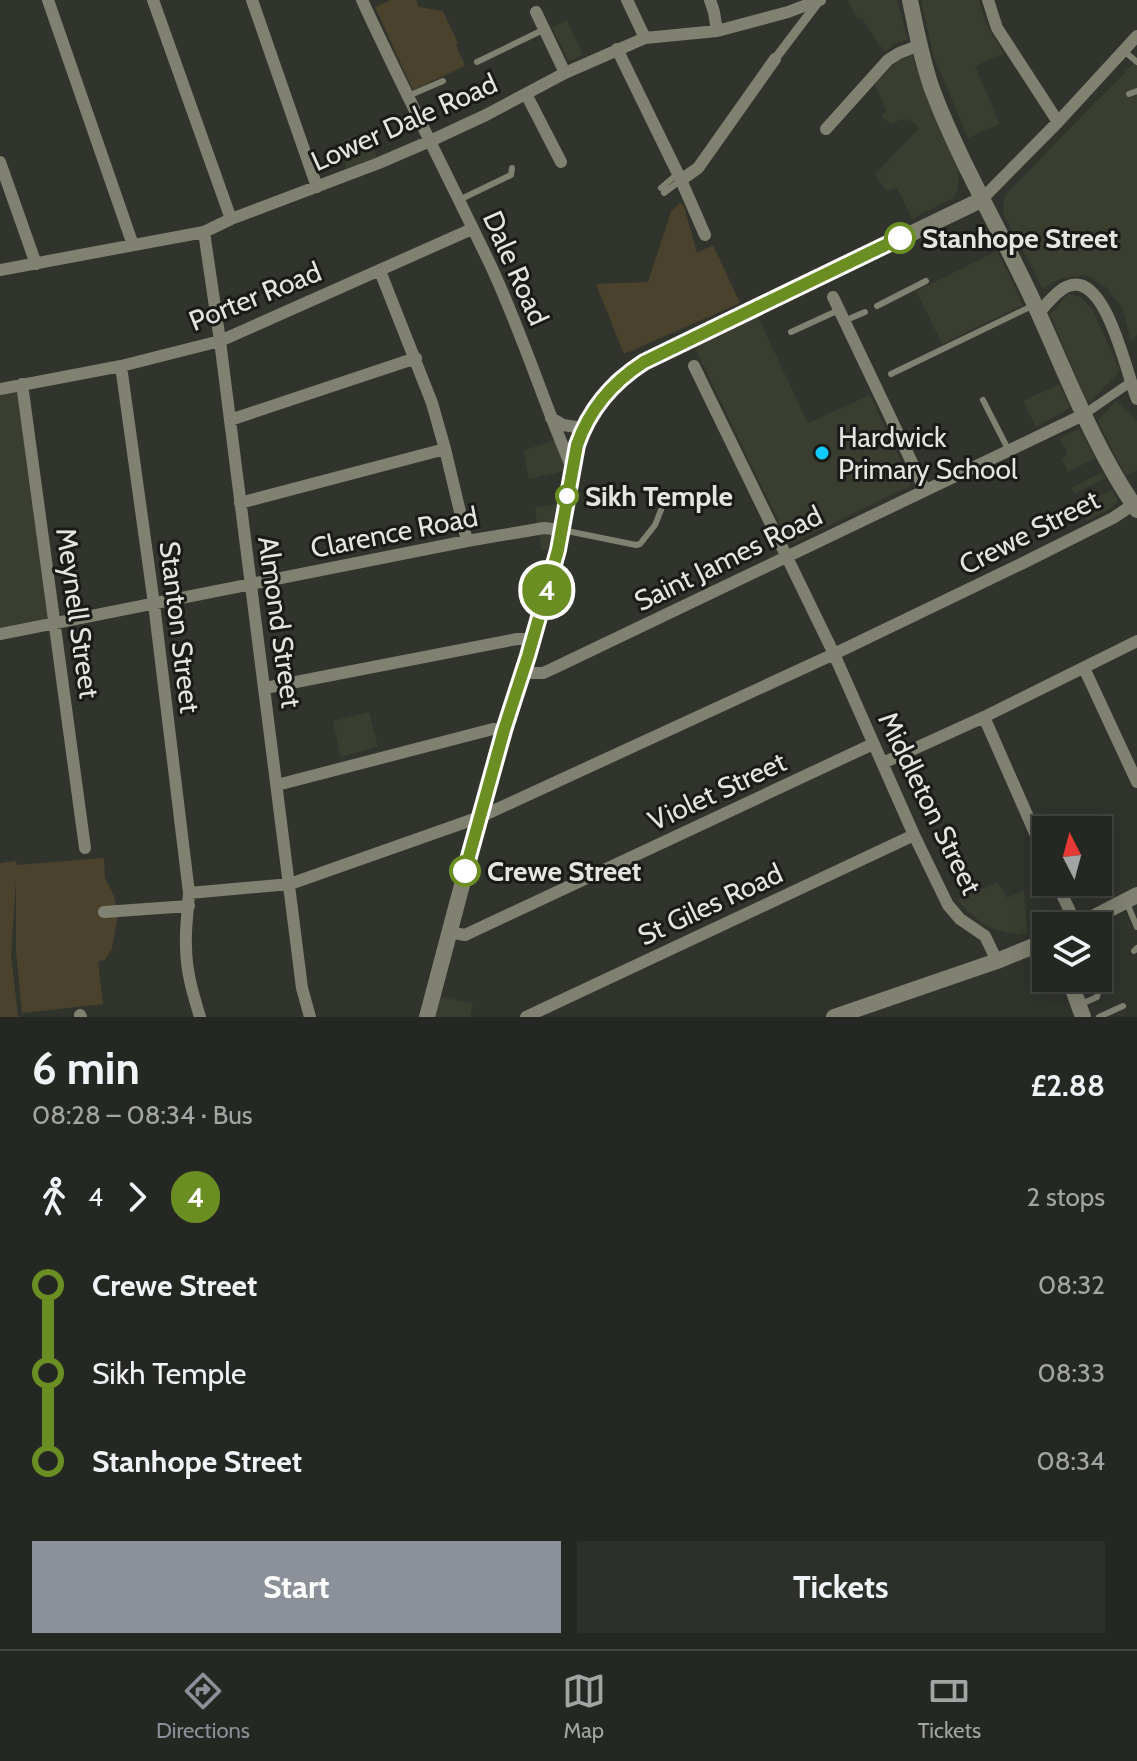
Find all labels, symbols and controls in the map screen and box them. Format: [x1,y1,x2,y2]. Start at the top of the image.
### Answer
street label: Lower Dale Road [306,66,502,178]
street label: Dale Road [476,206,556,330]
place label: Stanhope Street [922,221,1118,255]
marker: Stanhope Street [885,223,915,253]
street label: Porter Road [184,254,326,338]
place label: Hardwick Primary School [838,420,1018,486]
marker: Hardwick Primary School [813,444,831,462]
place label: Sikh Temple [585,479,733,513]
street label: Crewe Street [953,482,1105,582]
marker: Sikh Temple [556,485,578,507]
street label: Saint James Road [629,498,827,618]
street label: Clarence Road [307,499,481,565]
street label: Meynell Street [49,525,107,701]
street label: Almond Street [251,534,309,710]
street label: Stanton Street [153,539,207,715]
line badge: 4 [521,564,573,616]
text: 4 [538,573,556,607]
street label: Middleton Street [871,706,989,900]
street label: Violet Street [643,744,791,838]
north arrow [1032,816,1112,896]
map controls [1032,816,1112,992]
place label: Crewe Street [487,854,641,888]
marker: Crewe Street [450,856,480,886]
street label: St Giles Road [632,856,788,952]
button: layers [1032,912,1112,992]
text: 6 min [32,1042,140,1095]
text: £2.88 [1031,1067,1105,1104]
text: 08:28 – 08:34 · Bus [32,1099,253,1131]
icon: walk [32,1175,76,1219]
icon: forward [115,1175,159,1219]
text: 4 [187,1180,204,1214]
text: 4 [88,1181,103,1213]
text: 2 stops [1027,1181,1105,1213]
text: Crewe Street [92,1267,257,1304]
text: 08:32 [1038,1269,1105,1301]
text: Sikh Temple [92,1355,246,1392]
text: 08:33 [1038,1357,1105,1389]
text: Stanhope Street [92,1443,302,1480]
text: 08:34 [1037,1445,1105,1477]
button: Start [32,1541,561,1633]
button: Tickets [577,1541,1105,1633]
tab: Directions [156,1669,250,1744]
tab: Map [562,1669,606,1744]
tab: Tickets [918,1669,981,1744]

